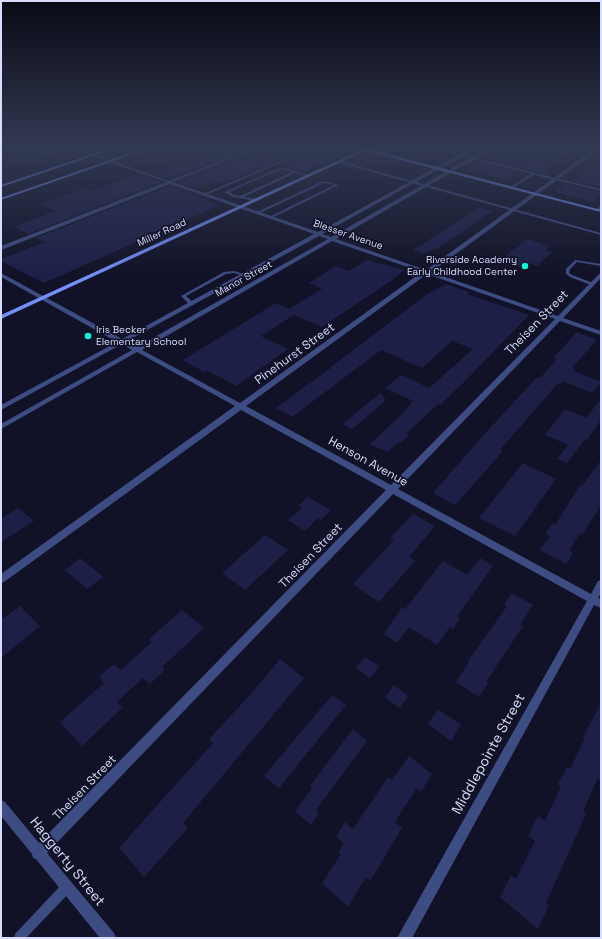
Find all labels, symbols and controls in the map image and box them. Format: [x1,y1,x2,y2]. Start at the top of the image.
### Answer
street label: Miller Road [136,216,188,250]
street label: Blesser Avenue [311,217,385,253]
place label: Riverside Academy Early Childhood Center [407,254,517,278]
street label: Manor Street [213,258,275,300]
marker: Riverside Academy Early Childhood Center [520,261,530,271]
street label: Theisen Street [502,287,572,359]
street label: Pinehurst Street [252,320,338,388]
place label: Iris Becker Elementary School [96,324,186,348]
marker: Iris Becker Elementary School [83,331,93,341]
street label: Henson Avenue [326,434,410,490]
street label: Theisen Street [276,520,346,592]
street label: Middlepointe Street [449,691,529,817]
street label: Theisen Street [50,752,120,824]
street label: Haggerty Street [26,814,108,910]

